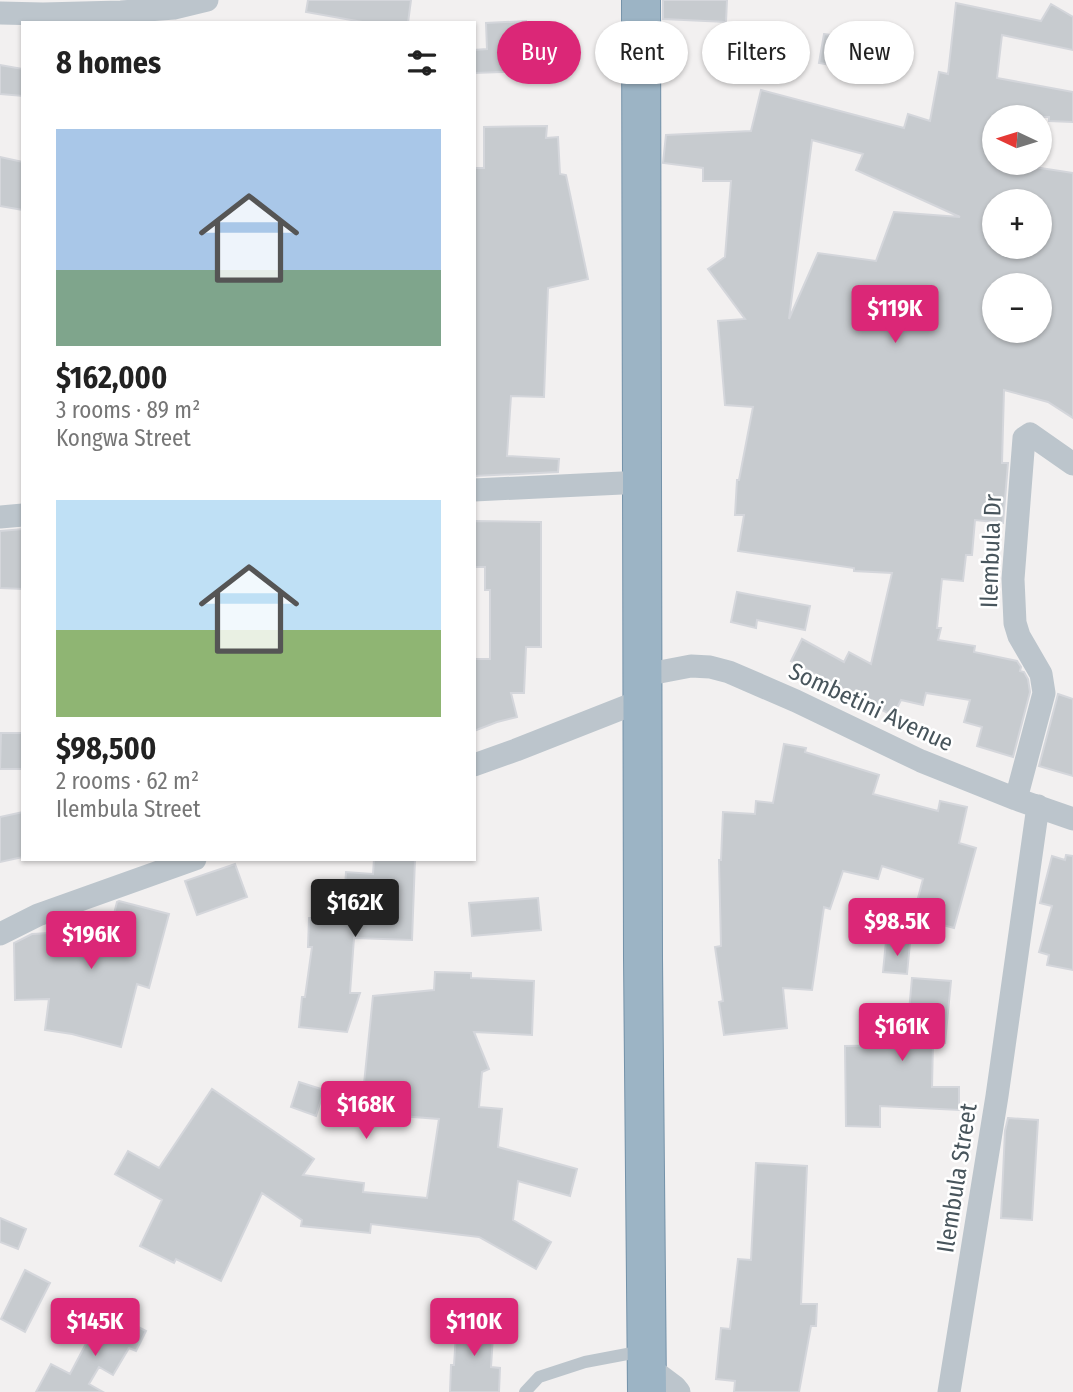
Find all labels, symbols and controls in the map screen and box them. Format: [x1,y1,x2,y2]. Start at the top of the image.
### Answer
chip: Buy [497,21,581,84]
chip: Rent [595,21,688,84]
chip: Filters [702,21,810,84]
chip: New [824,21,914,84]
icon: filters [403,44,441,82]
text: 8 homes [56,45,161,81]
north arrow [982,105,1052,175]
map controls [982,105,1052,343]
icon: home [186,175,312,301]
button: + [982,189,1052,259]
button: − [982,273,1052,343]
pin: $119K [846,286,944,345]
text: $119K [868,294,922,322]
text: $162,000 [56,360,167,396]
text: 3 rooms · 89 m² [56,396,200,424]
text: Kongwa Street [56,424,191,452]
street label: Ilembula Dr [975,493,1007,608]
icon: home [186,546,312,672]
street label: Sombetini Avenue [784,657,958,757]
text: $98,500 [56,731,156,767]
text: 2 rooms · 62 m² [56,767,199,795]
text: Ilembula Street [56,795,201,823]
pin: $162K [306,880,404,939]
text: $162K [327,888,383,916]
pin: $98.5K [840,898,954,958]
text: $98.5K [864,907,930,935]
pin: $196K [42,912,140,971]
text: $196K [62,920,120,948]
pin: $161K [853,1004,951,1063]
text: $161K [875,1012,929,1040]
pin: $168K [317,1082,415,1141]
text: $168K [337,1090,395,1118]
street label: Ilembula Street [931,1101,983,1255]
pin: $145K [46,1298,144,1358]
pin: $110K [425,1298,523,1358]
text: $145K [67,1307,123,1335]
text: $110K [446,1307,502,1335]

